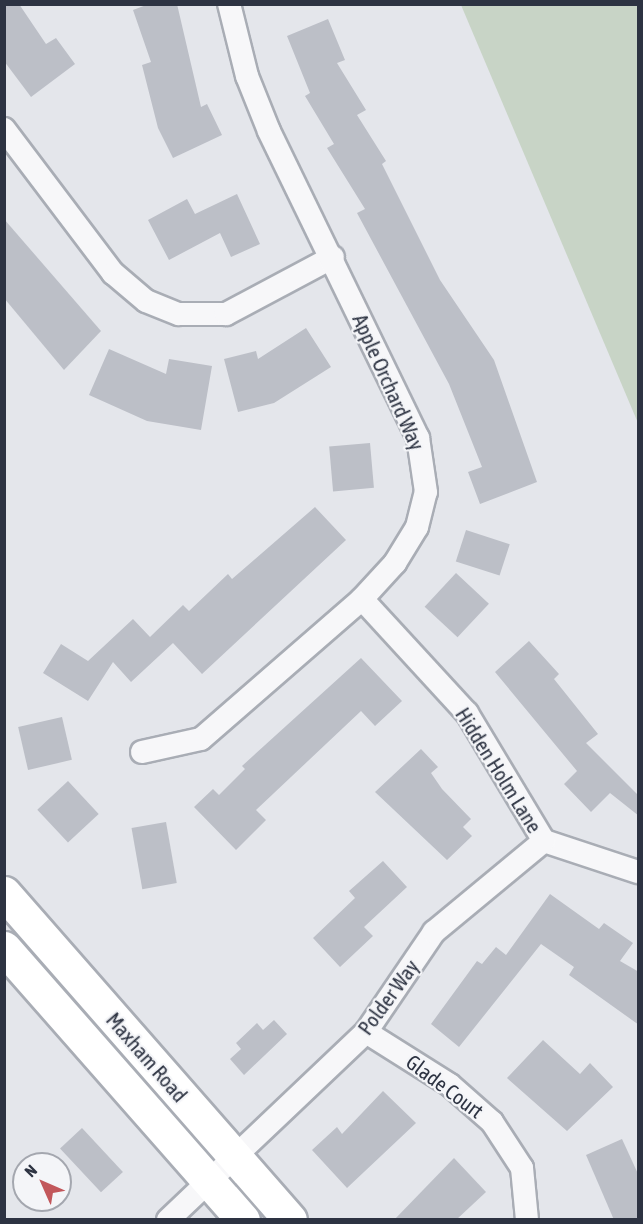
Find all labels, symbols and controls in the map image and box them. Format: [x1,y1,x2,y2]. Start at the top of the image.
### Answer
street label: Apple Orchard Way [348,310,430,454]
street label: Hidden Holm Lane [450,703,548,837]
street label: Polder Way [352,954,424,1040]
street label: Maxham Road [101,1007,193,1107]
street label: Glade Court [401,1049,489,1123]
north arrow [12,1152,72,1212]
text: N [21,1161,40,1180]

